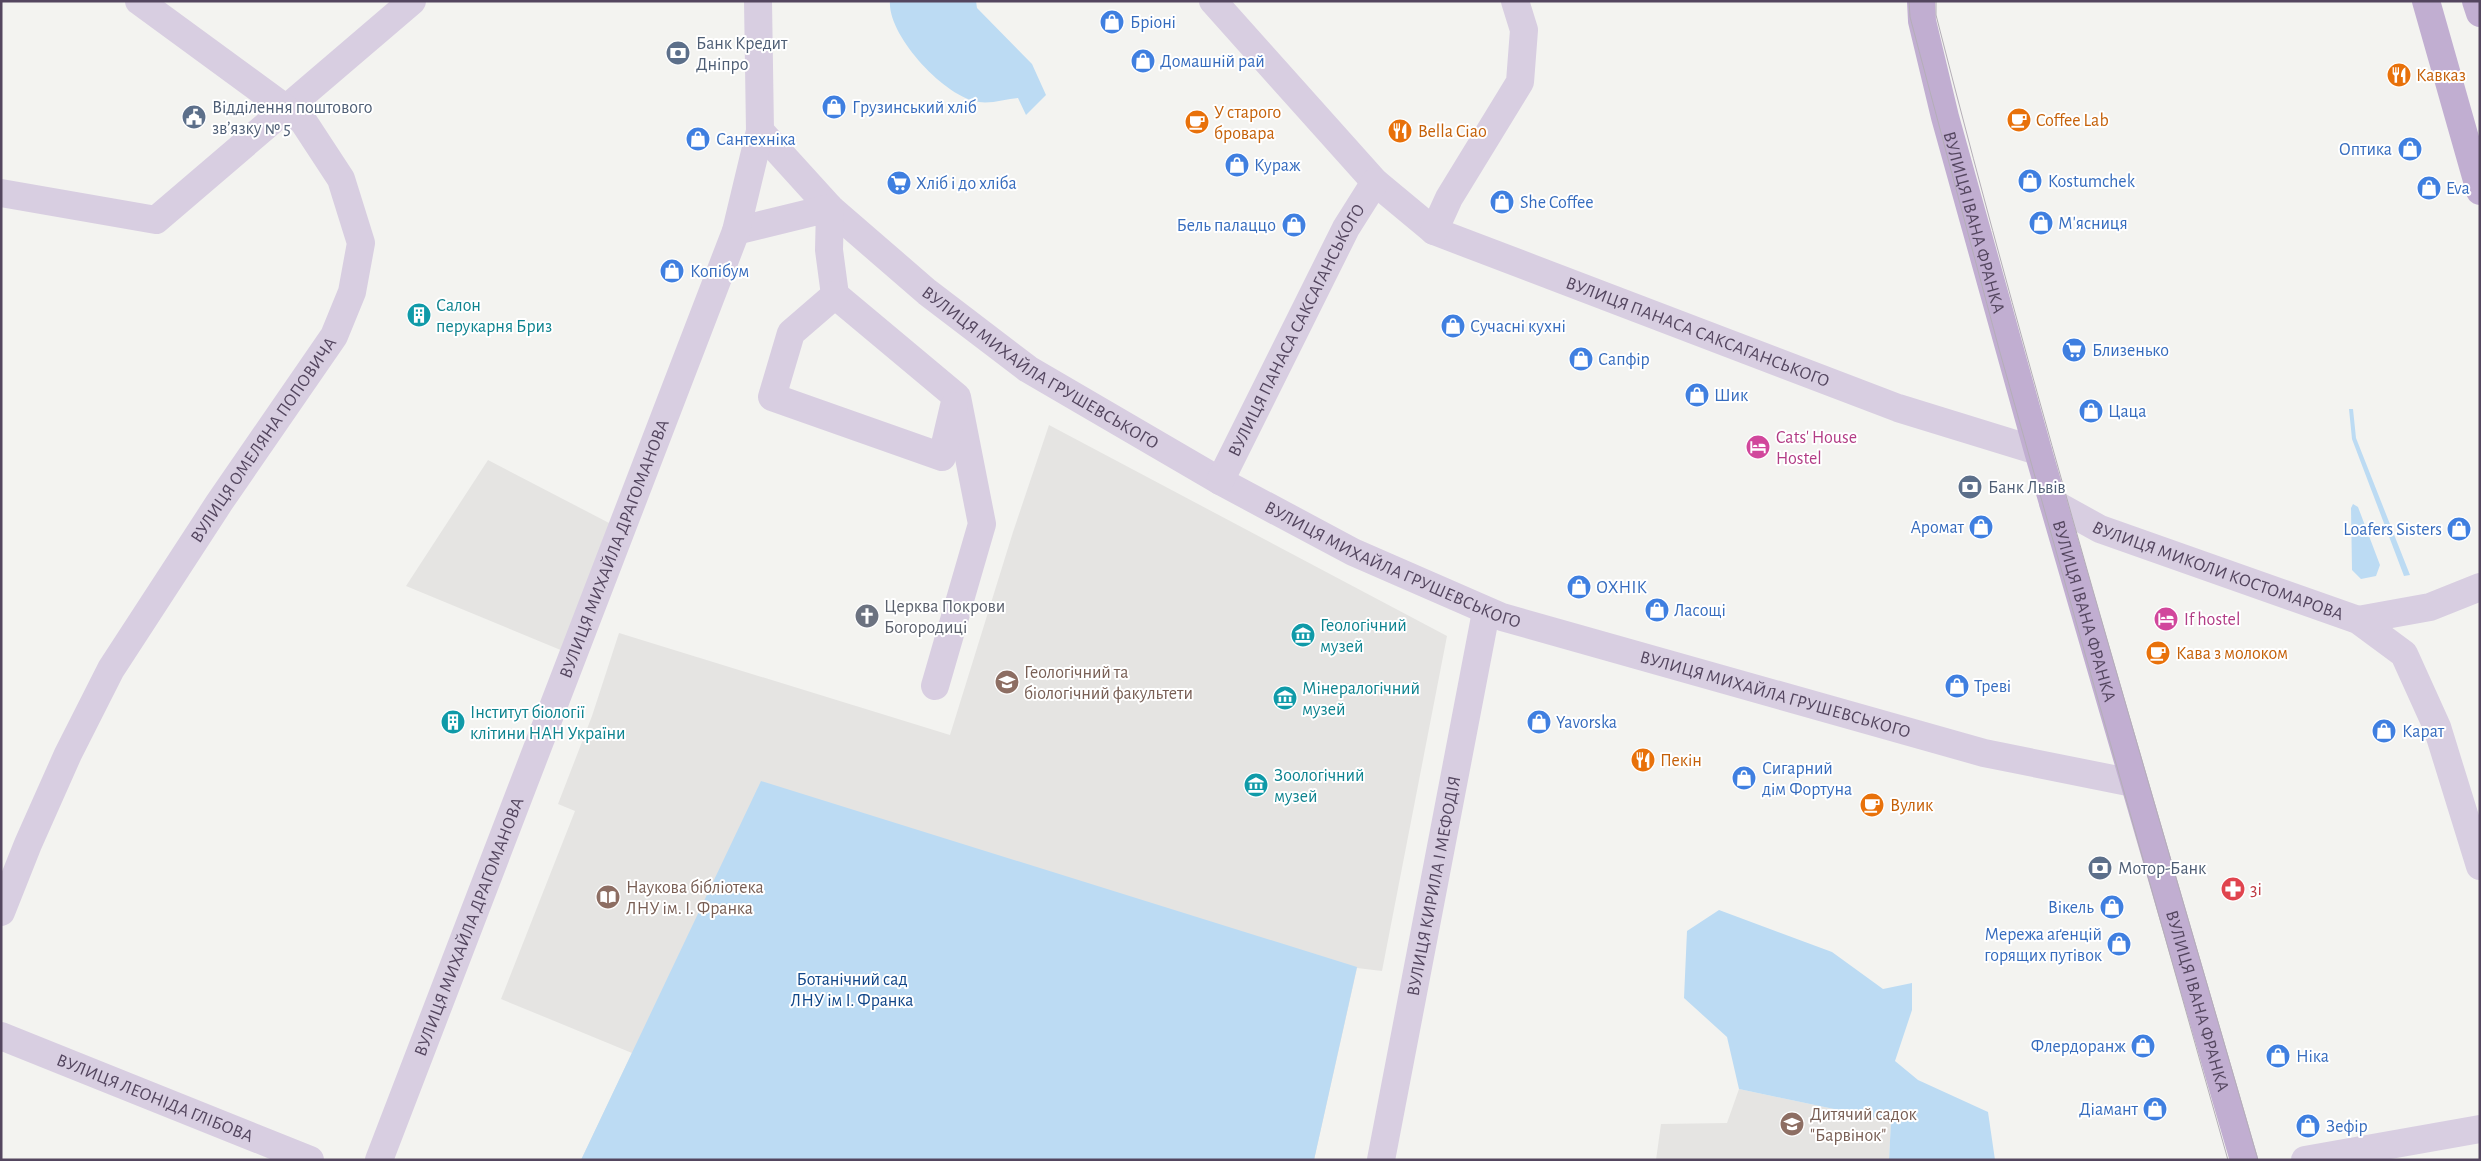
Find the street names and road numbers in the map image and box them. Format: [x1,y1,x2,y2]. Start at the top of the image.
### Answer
street label: ВУЛИЦЯ ІВАНА ФРАНКА [1939,130,2007,316]
street label: ВУЛИЦЯ ПАНАСА САКСАГАНСЬКОГО [1226,201,1369,460]
street label: ВУЛИЦЯ ПАНАСА САКСАГАНСЬКОГО [1563,274,1832,391]
street label: ВУЛИЦЯ МИХАЙЛА ГРУШЕВСЬКОГО [918,283,1161,453]
street label: ВУЛИЦЯ ОМЕЛЯНА ПОПОВИЧА [188,334,340,546]
street label: ВУЛИЦЯ МИХАЙЛА ДРАГОМАНОВА [557,417,673,681]
street label: ВУЛИЦЯ МИХАЙЛА ГРУШЕВСЬКОГО [1261,498,1523,632]
street label: ВУЛИЦЯ ІВАНА ФРАНКА [2049,518,2118,704]
street label: ВУЛИЦЯ МИКОЛИ КОСТОМАРОВА [2089,519,2346,624]
street label: ВУЛИЦЯ МИХАЙЛА ГРУШЕВСЬКОГО [1638,648,1912,742]
street label: ВУЛИЦЯ КИРИЛА І МЕФОДІЯ [1405,775,1464,998]
street label: ВУЛИЦЯ МИХАЙЛА ДРАГОМАНОВА [412,795,528,1059]
street label: ВУЛИЦЯ ІВАНА ФРАНКА [2162,908,2232,1094]
street label: ВУЛИЦЯ ЛЕОНІДА ГЛІБОВА [54,1051,256,1146]

